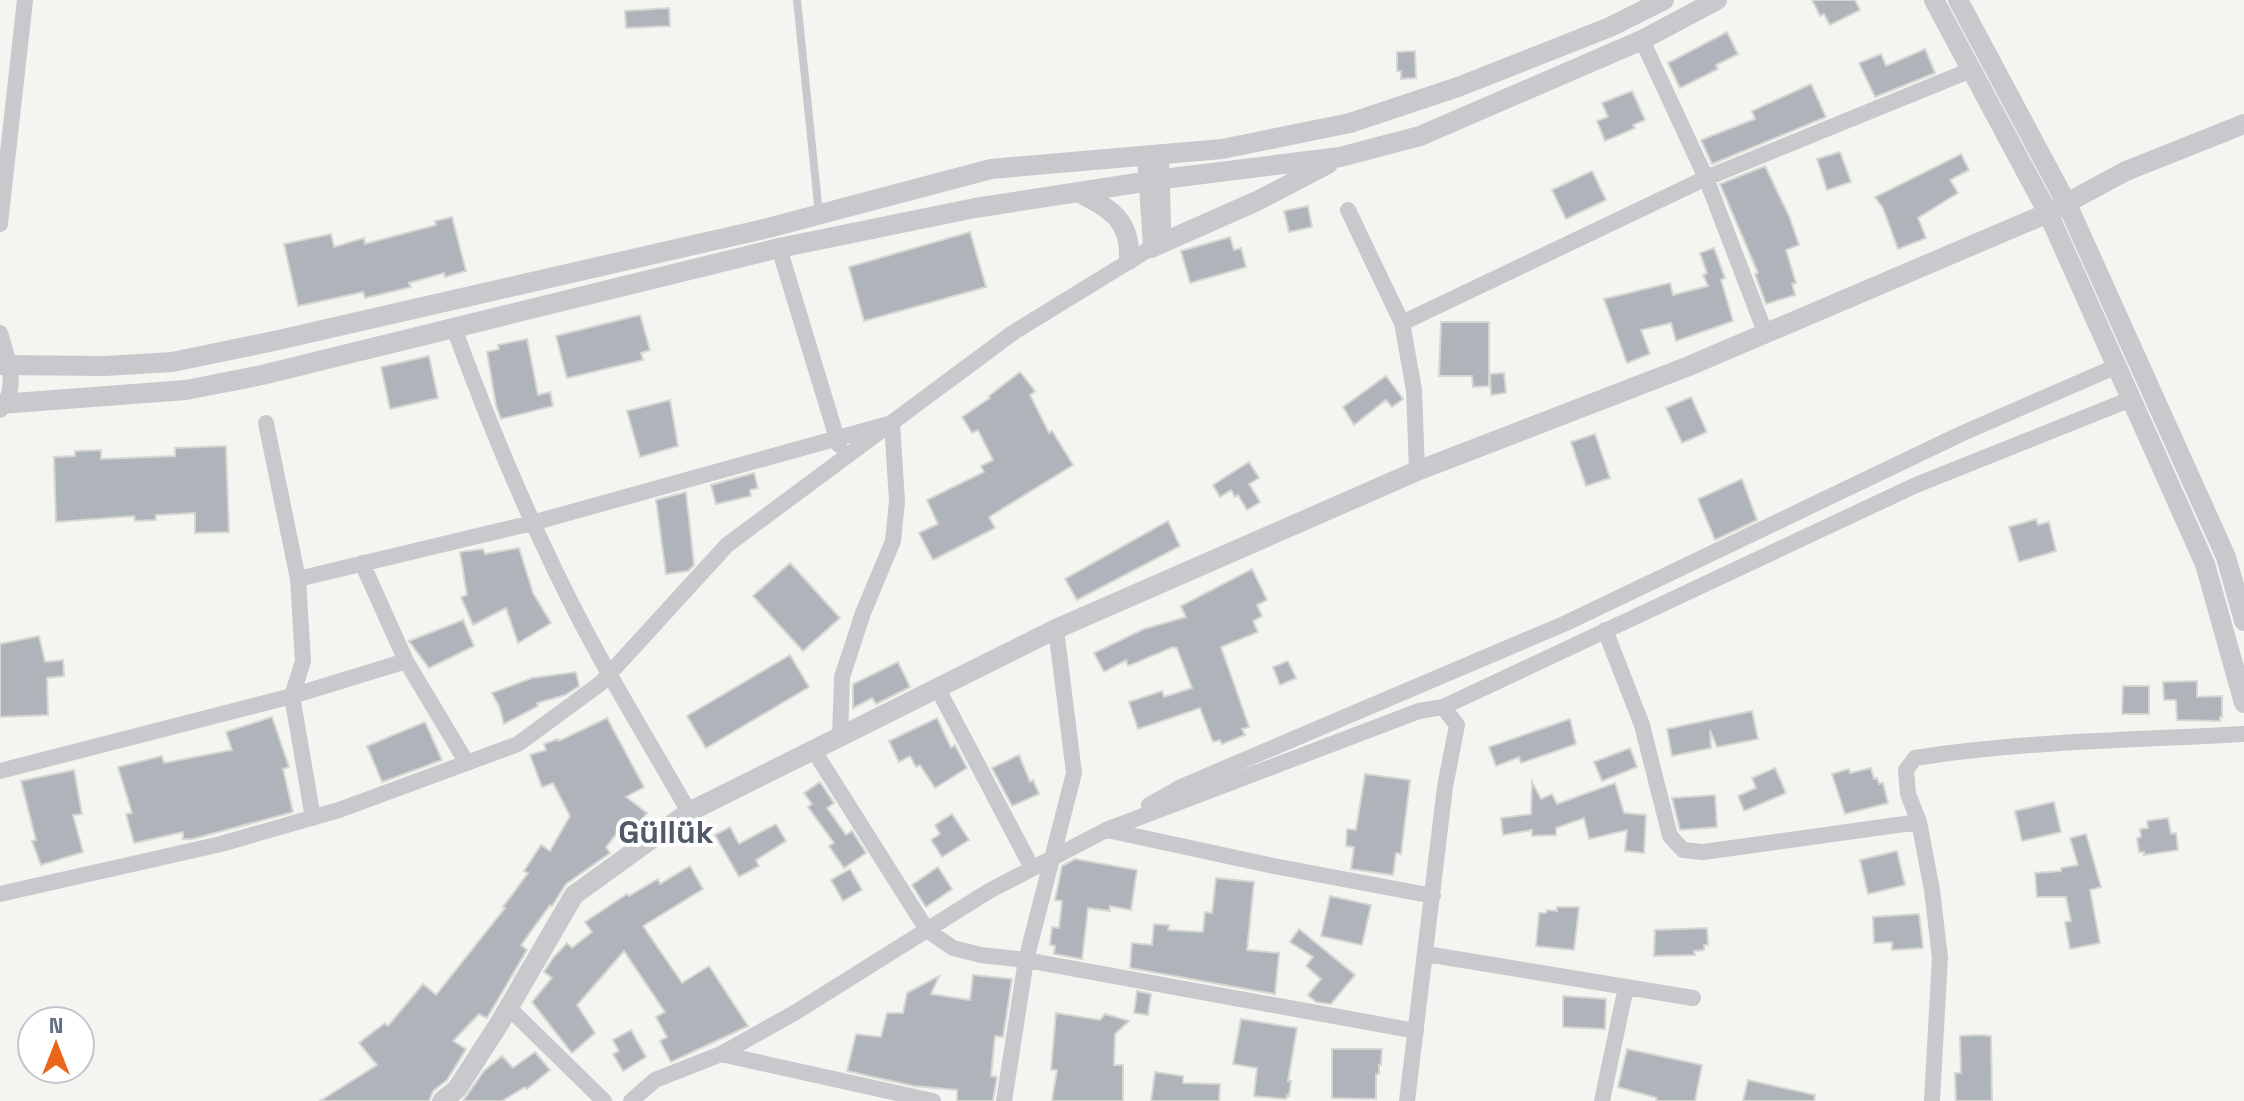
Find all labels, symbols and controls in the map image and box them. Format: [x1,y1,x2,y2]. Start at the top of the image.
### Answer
district label: Güllük [618,812,714,852]
north arrow [16,1005,96,1085]
text: N [49,1011,63,1039]

